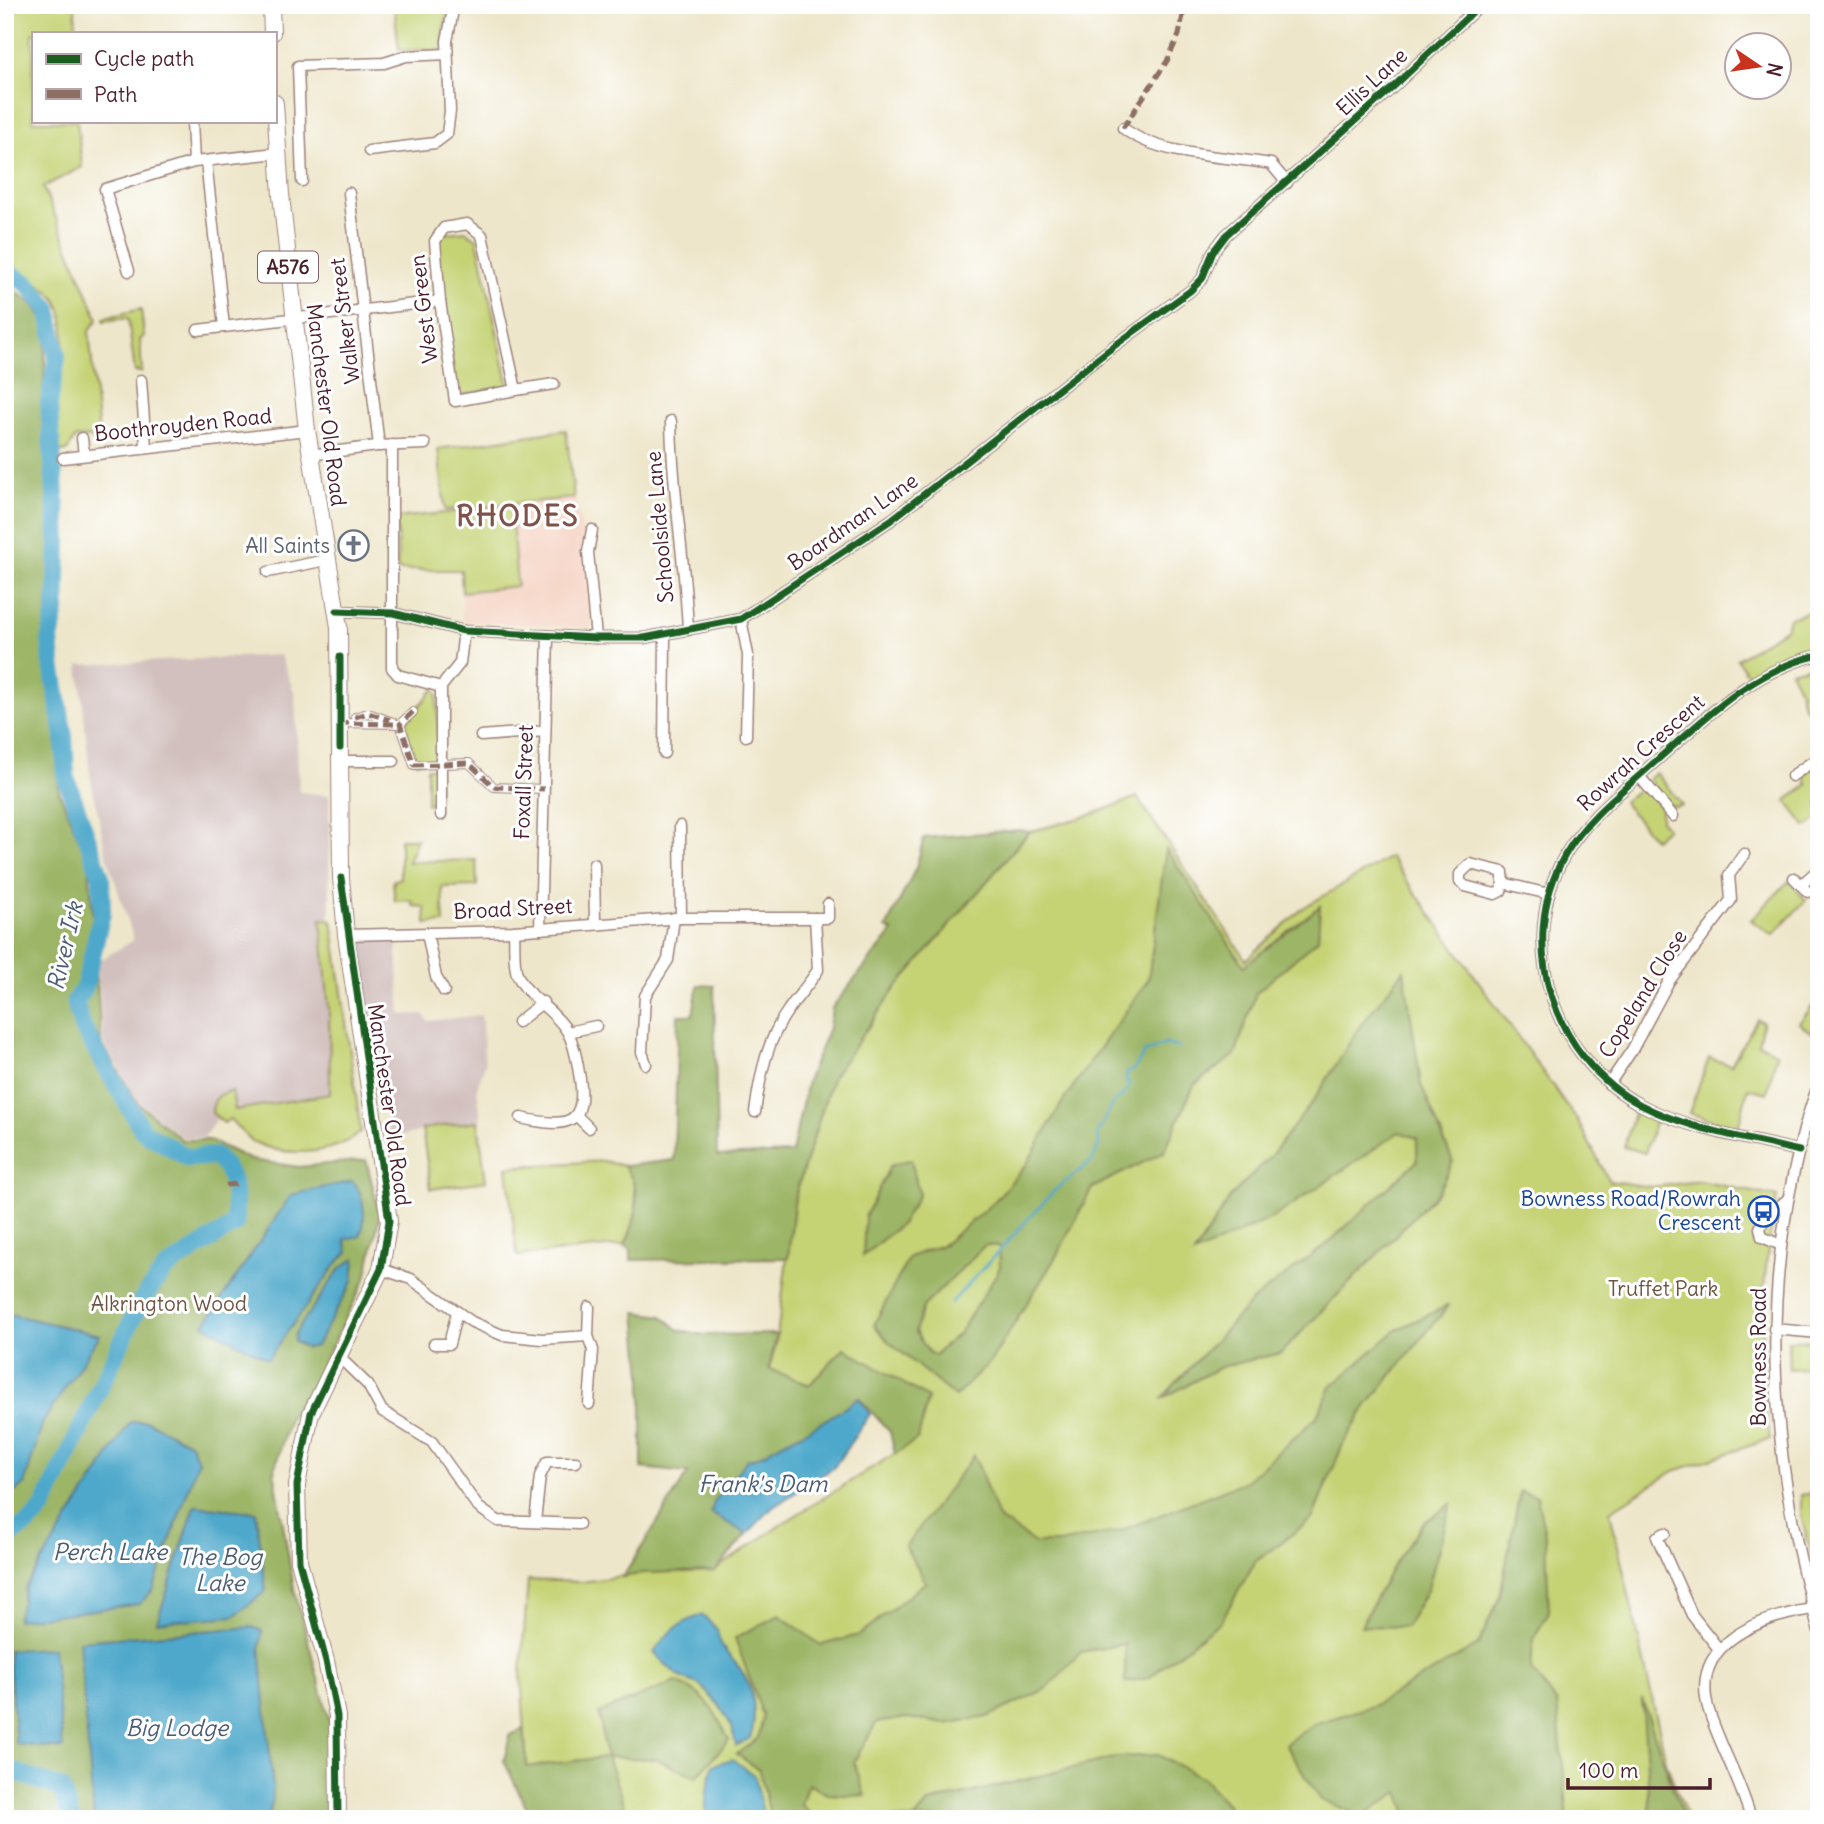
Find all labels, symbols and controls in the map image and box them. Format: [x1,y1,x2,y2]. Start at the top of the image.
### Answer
legend [32,32,276,122]
north arrow [1722,32,1792,102]
street label: Ellis Lane [1330,42,1413,121]
text: Cycle path [94,45,194,72]
text: N [1761,61,1788,79]
text: Path [94,81,137,108]
road number: A576 [258,252,318,282]
street label: West Green [403,253,444,365]
street label: Walker Street [323,257,366,386]
street label: Manchester Old Road [301,302,352,508]
street label: Boothroyden Road [93,402,273,447]
street label: Schoolside Lane [639,450,680,604]
street label: Boardman Lane [782,467,923,576]
district label: RHODES [456,498,580,534]
church icon: All Saints [336,529,370,563]
place label: All Saints [245,532,330,559]
street label: Rowrah Crescent [1571,688,1710,817]
street label: Foxall Street [508,724,539,840]
street label: Broad Street [453,892,573,925]
water label: River Irk [40,898,89,993]
street label: Copeland Close [1592,925,1693,1063]
street label: Manchester Old Road [362,1002,417,1208]
place label: Bowness Road/Rowrah Crescent [1521,1185,1741,1236]
bus stop icon: Bowness Road/Rowrah Crescent [1747,1194,1781,1228]
park label: Truffet Park [1608,1275,1718,1302]
street label: Bowness Road [1745,1288,1772,1426]
park label: Alkrington Wood [91,1290,247,1317]
water label: Frank's Dam [699,1469,828,1498]
water label: Perch Lake [53,1537,169,1566]
water label: The Bog Lake [178,1542,264,1597]
water label: Big Lodge [126,1713,230,1742]
scale bar [1568,1747,1710,1791]
text: 100 m [1579,1757,1638,1784]

